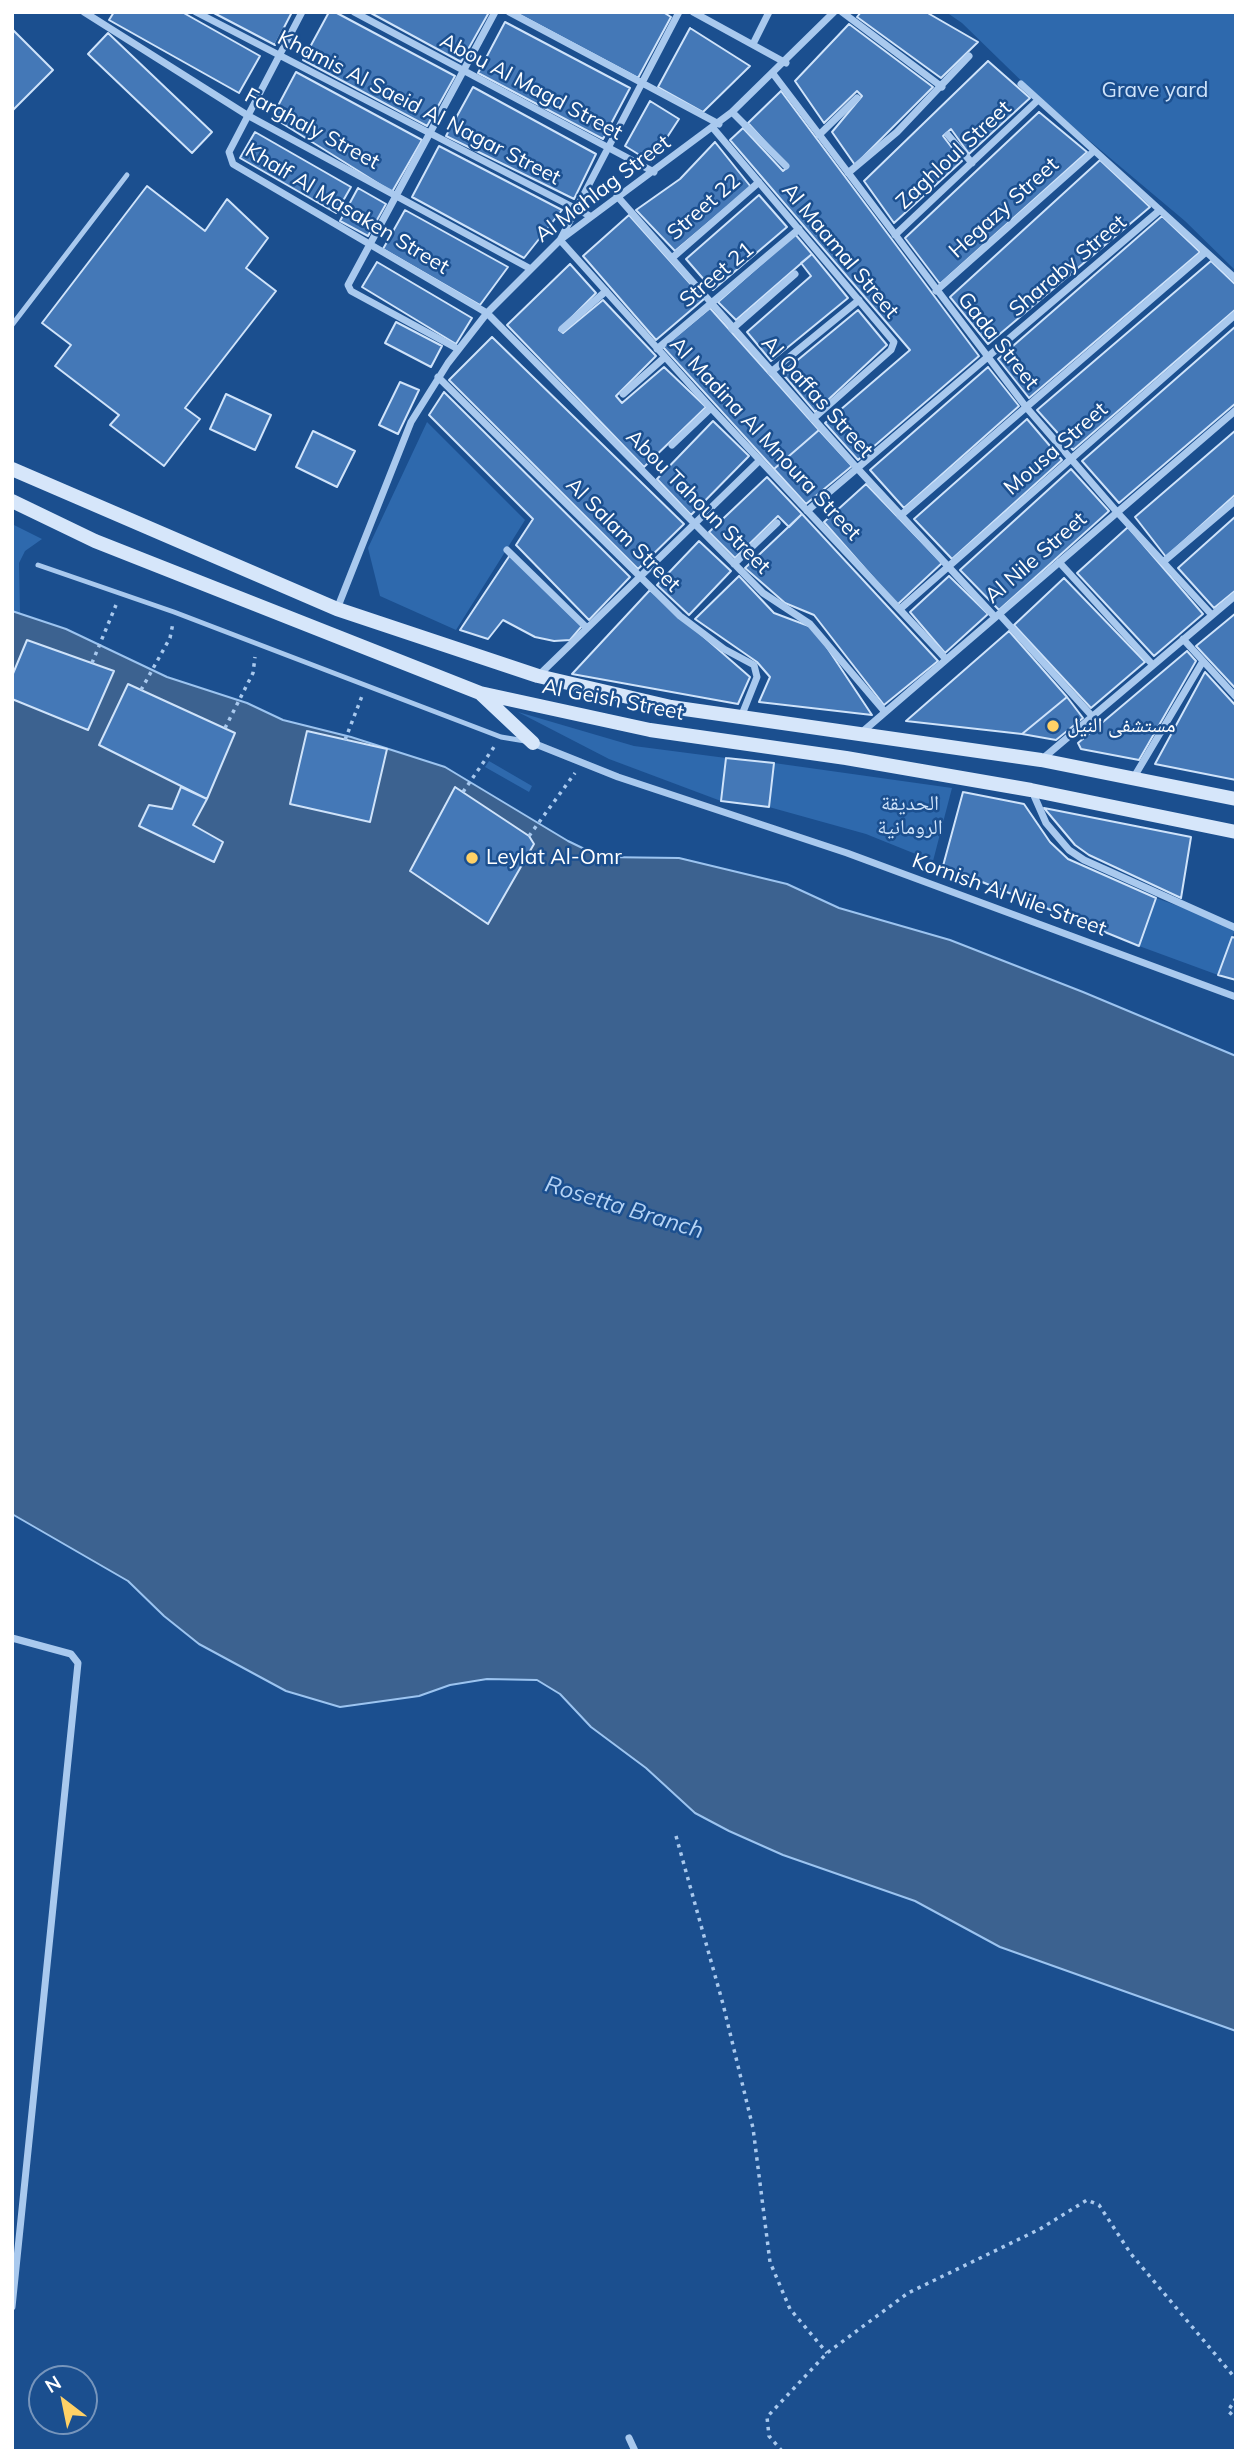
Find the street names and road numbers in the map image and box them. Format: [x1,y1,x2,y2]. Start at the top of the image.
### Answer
street label: Khamis Al Saeid Al Nagar Street [273,25,565,191]
street label: Abou Al Magd Street [435,28,627,146]
street label: Farghaly Street [240,83,384,175]
street label: Zaghloul Street [891,95,1017,215]
street label: Al Mahlag Street [530,130,676,248]
street label: Khalf Al Masaken Street [241,138,453,280]
street label: Hegazy Street [944,152,1064,264]
street label: Street 22 [662,168,746,246]
street label: Al Maamal Street [776,178,904,324]
street label: Sharaby Street [1004,210,1132,322]
street label: Street 21 [675,237,759,313]
street label: Gada Street [952,287,1044,395]
street label: Al Qaffas Street [756,331,878,463]
street label: Al Madina Al Mnoura Street [664,332,866,546]
street label: Mousa Street [999,397,1113,501]
street label: Abou Tahoun Street [621,425,775,579]
street label: Al Salam Street [561,473,685,597]
street label: Al Nile Street [980,507,1092,609]
street label: Al Geish Street [540,674,686,726]
street label: Kornish Al Nile Street [908,848,1110,942]

